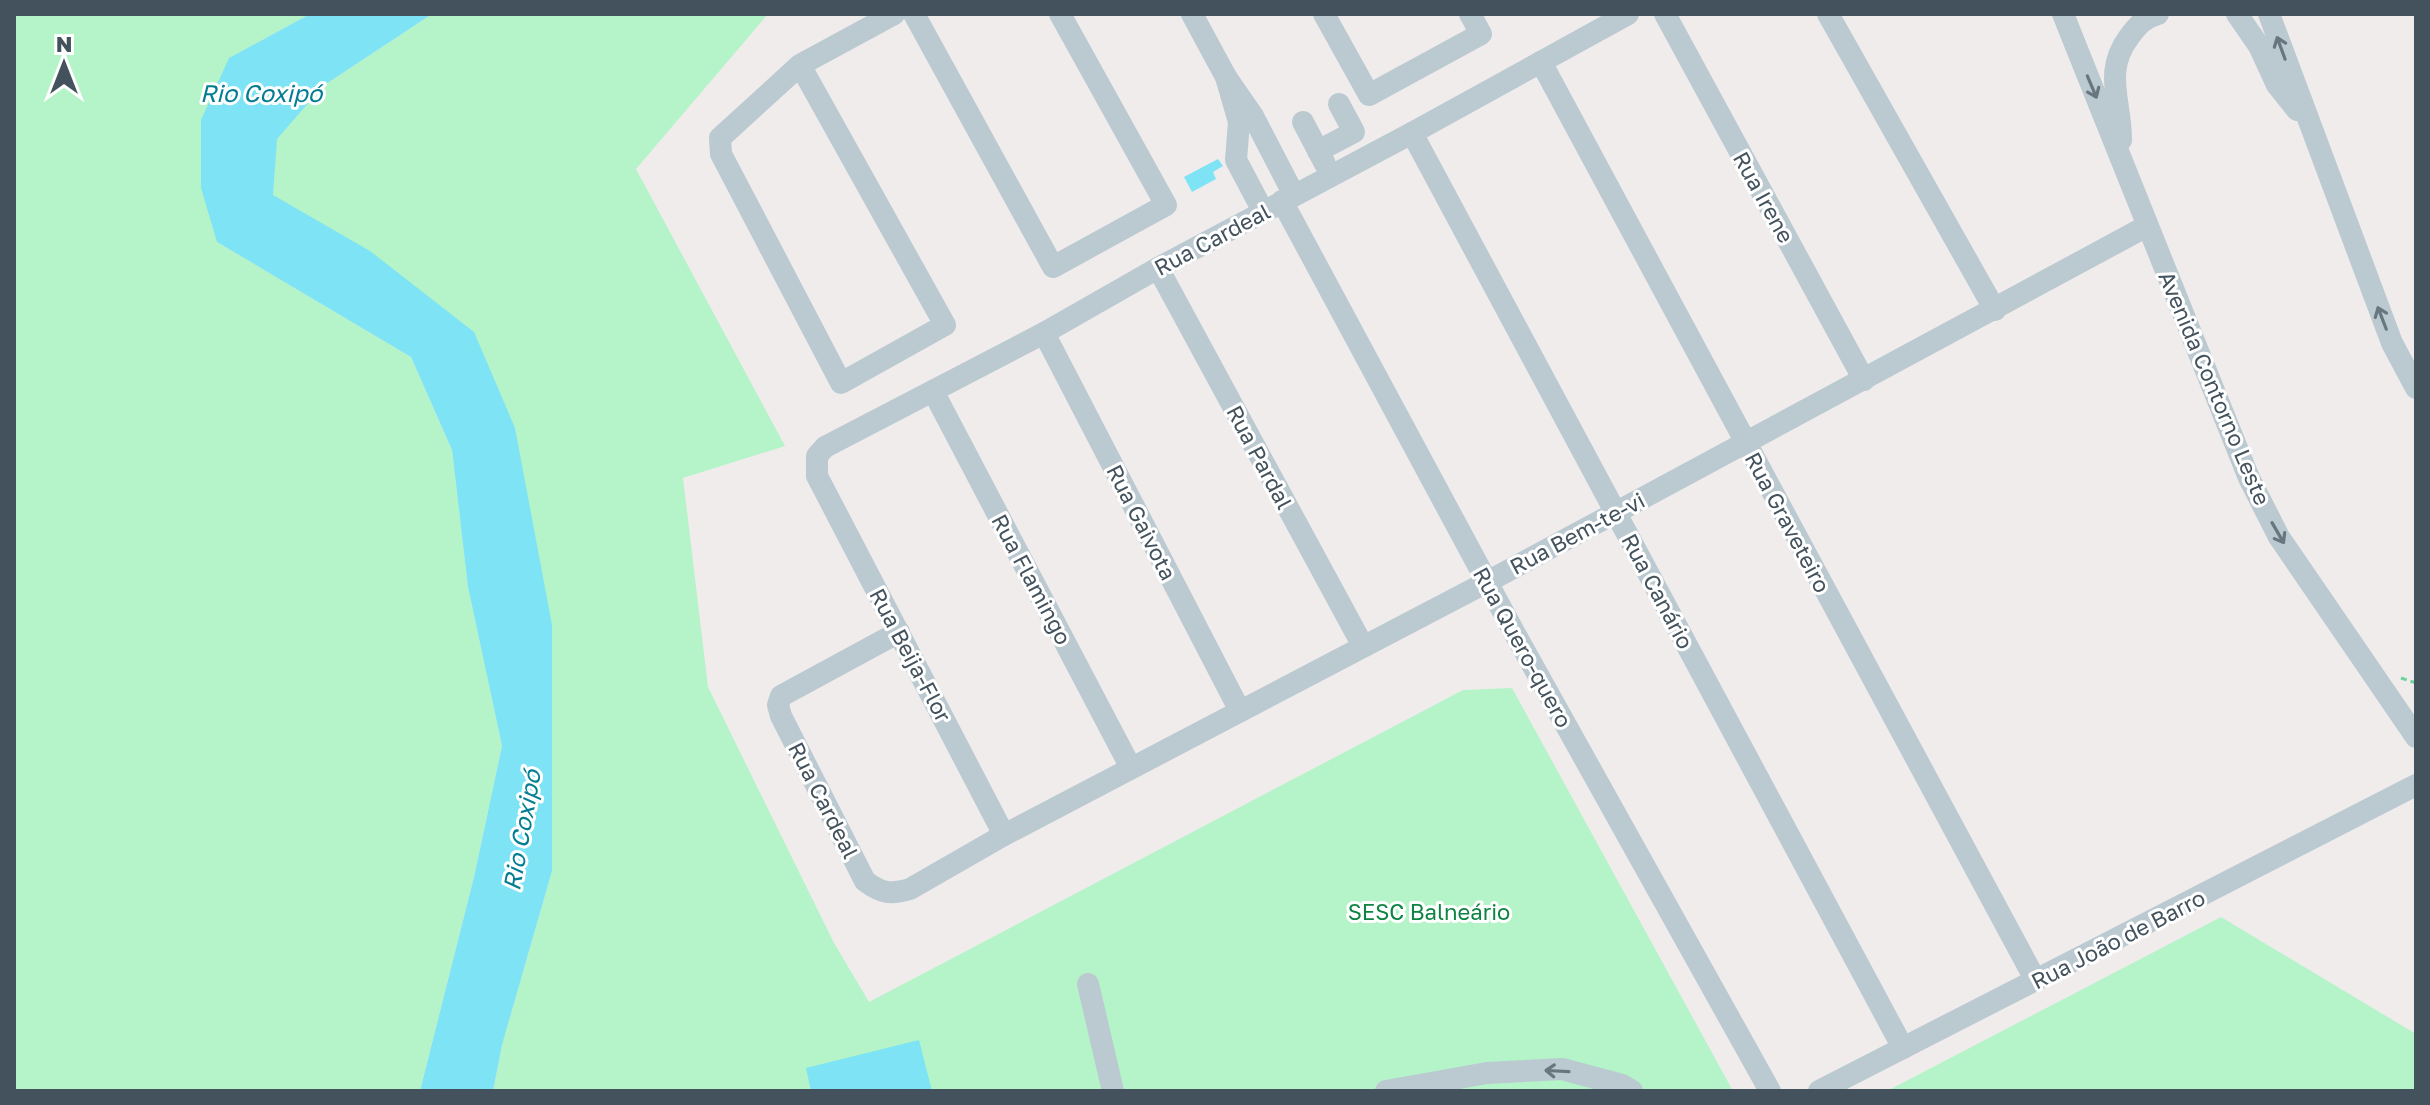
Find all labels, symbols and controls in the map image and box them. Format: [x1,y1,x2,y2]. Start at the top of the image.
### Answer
north arrow [24,24,104,104]
text: N [56,30,72,57]
one-way arrow [2273,37,2287,61]
one-way arrow [2085,74,2100,98]
water label: Rio Coxipó [200,78,325,107]
street label: Rua Irene [1728,147,1800,247]
street label: Rua Cardeal [1149,197,1275,281]
street label: Avenida Contorno Leste [2153,267,2277,509]
one-way arrow [2374,306,2389,331]
street label: Rua Pardal [1221,400,1299,514]
street label: Rua Graveteiro [1740,447,1836,597]
street label: Rua Gaivota [1101,460,1183,584]
street label: Rua Bem-te-vi [1505,486,1649,580]
street label: Rua Flamingo [986,509,1078,649]
one-way arrow [2270,521,2286,544]
street label: Rua Canário [1616,529,1700,653]
street label: Rua Quero-quero [1468,562,1578,732]
street label: Rua Beija-Flor [864,584,958,727]
street label: Rua Cardeal [783,737,865,863]
water label: Rio Coxipó [496,765,546,893]
street label: Rua João de Barro [2027,884,2209,994]
park label: SESC Balneário [1348,898,1510,925]
one-way arrow [1545,1063,1571,1078]

